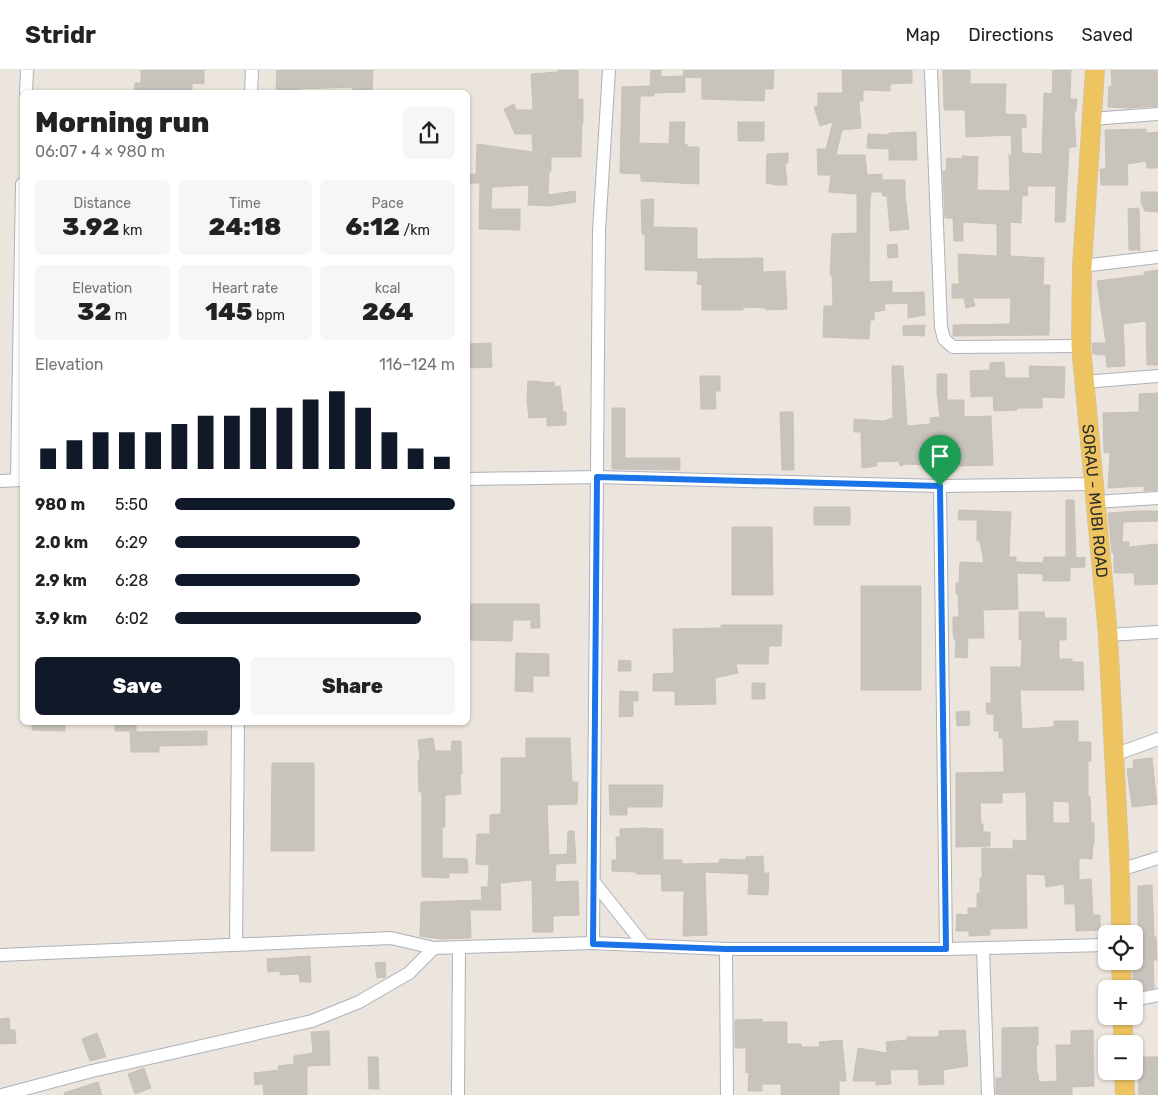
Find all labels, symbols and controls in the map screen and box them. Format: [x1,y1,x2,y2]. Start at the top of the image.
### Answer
text: Stridr [25,21,96,49]
text: Map [905,24,940,46]
text: Directions [968,24,1054,46]
text: Saved [1082,24,1133,46]
text: Morning run [35,106,209,139]
button: share [403,107,455,159]
text: 06:07 · 4 × 980 m [35,142,165,161]
text: Distance [74,195,131,212]
text: Time [229,195,261,212]
text: Pace [372,195,404,212]
text: 3.92 [62,212,119,241]
text: 24:18 [209,212,281,241]
text: 6:12 [345,212,400,241]
text: km [119,222,142,239]
text: /km [400,222,430,239]
text: Elevation [72,280,132,297]
text: Heart rate [212,280,278,297]
text: kcal [375,280,401,297]
text: 32 [77,297,111,326]
text: 145 [205,297,253,326]
text: 264 [362,297,413,326]
text: m [111,307,127,324]
text: bpm [253,307,285,324]
text: Elevation [35,355,104,374]
text: 116–124 m [379,355,455,374]
street label: SORAU - MUBI ROAD [1079,423,1112,579]
pin [919,435,961,486]
icon: arrive [926,442,954,470]
text: 980 m [35,495,85,514]
text: 5:50 [115,495,148,514]
text: 2.0 km [35,533,88,552]
text: 6:29 [115,533,148,552]
text: 2.9 km [35,571,87,590]
text: 6:28 [115,571,148,590]
text: 3.9 km [35,609,87,628]
text: 6:02 [115,609,148,628]
button: Save [35,657,240,715]
button: Share [250,657,455,715]
map controls [1098,925,1143,1080]
button: locate [1098,925,1143,970]
button: + [1098,980,1143,1025]
button: − [1098,1035,1143,1080]

